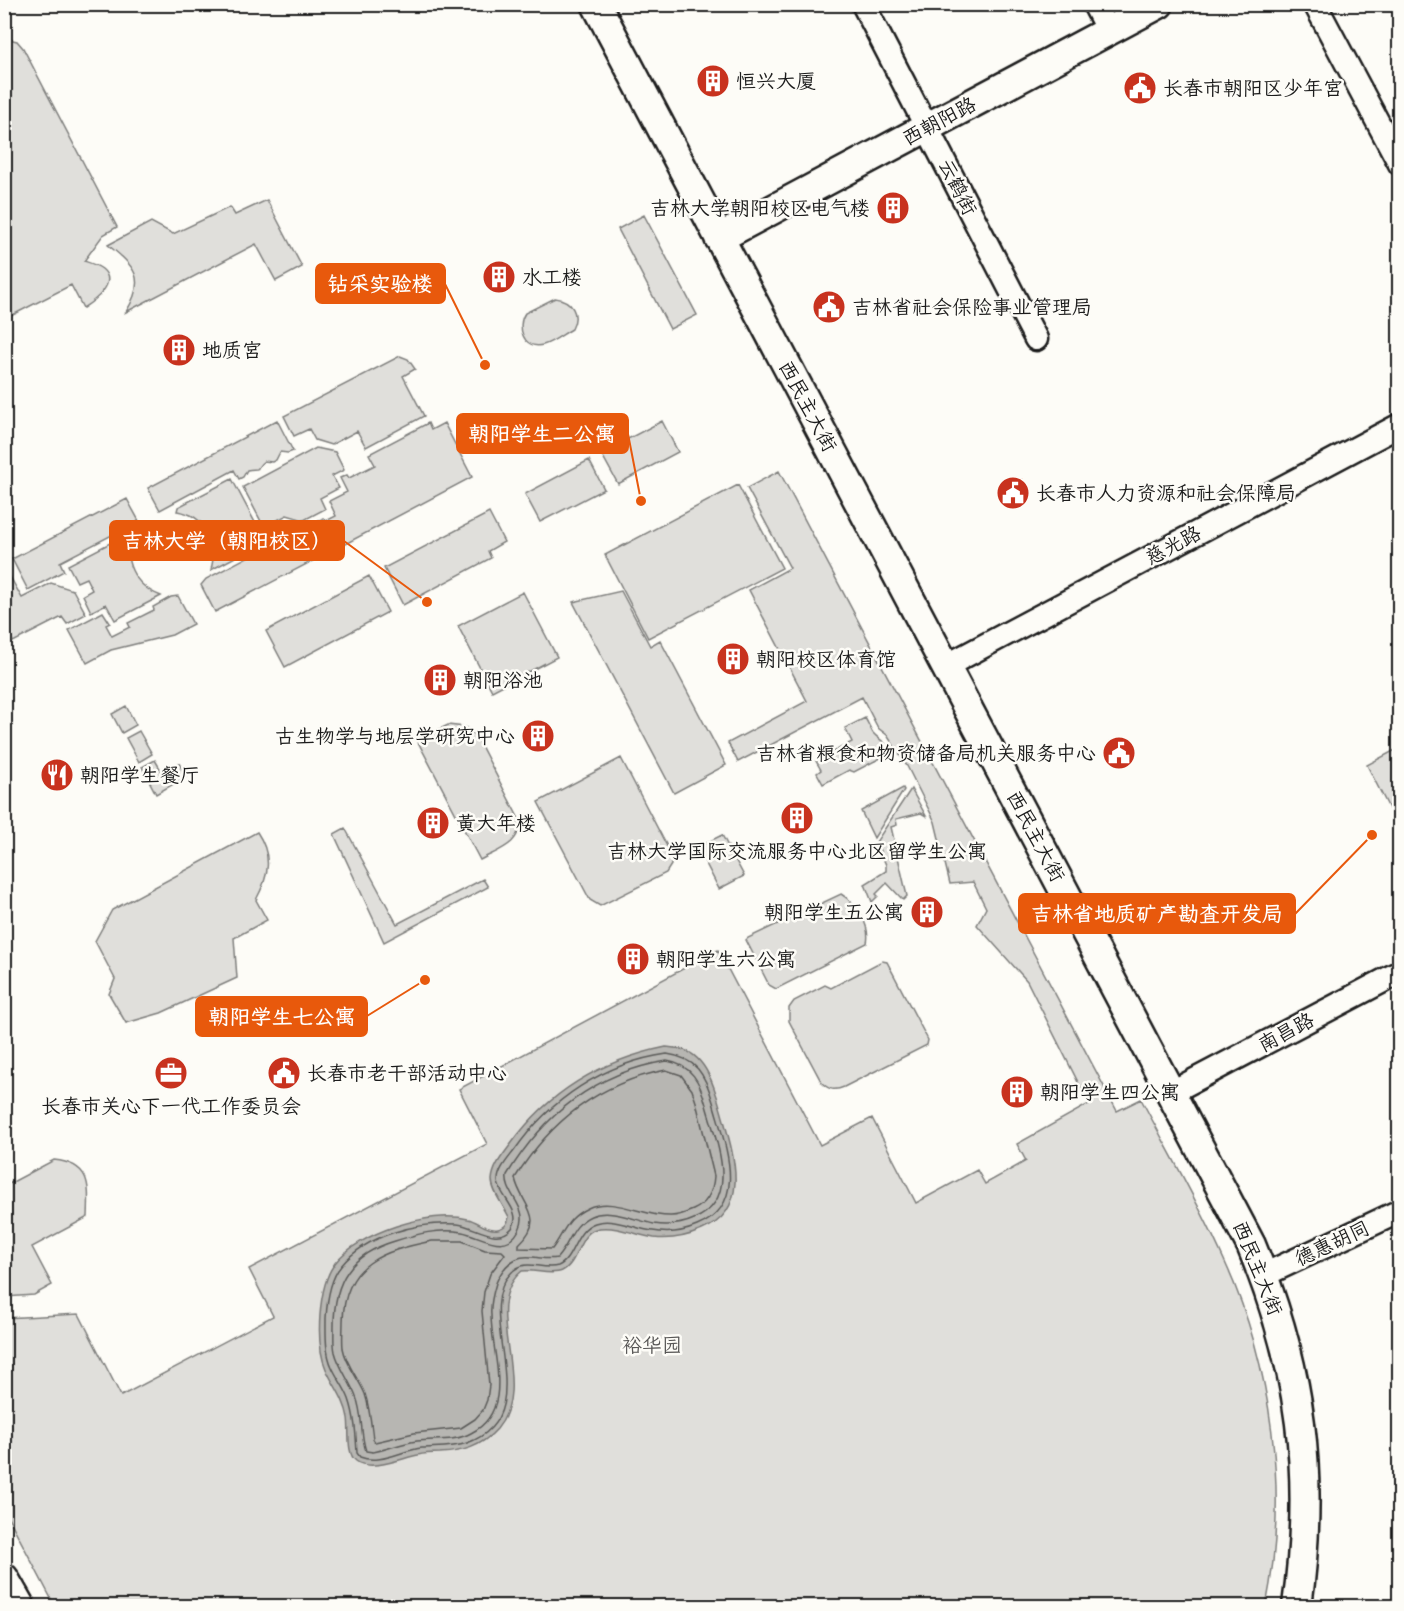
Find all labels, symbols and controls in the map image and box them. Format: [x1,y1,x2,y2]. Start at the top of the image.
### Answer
building icon: 恒兴大厦 [695,63,731,99]
place label: 恒兴大厦 [736,70,816,98]
public building icon: 长春市朝阳区少年宫 [1122,70,1158,106]
place label: 长春市朝阳区少年宫 [1163,77,1343,105]
street label: 西朝阳路 [899,92,983,155]
street label: 云鹤街 [929,155,981,221]
building icon: 吉林大学朝阳校区电气楼 [875,190,911,226]
place label: 吉林大学朝阳校区电气楼 [650,197,870,225]
building icon: 水工楼 [481,259,517,295]
callout: 钻采实验楼 [316,264,445,303]
place label: 水工楼 [522,266,582,294]
text: 钻采实验楼 [328,272,433,302]
public building icon: 吉林省社会保险事业管理局 [811,289,847,325]
place label: 吉林省社会保险事业管理局 [852,296,1092,324]
building icon: 地质宫 [161,332,197,368]
place label: 地质宫 [202,339,262,367]
street label: 西民主大街 [770,357,841,458]
callout: 朝阳学生二公寓 [457,414,628,453]
text: 朝阳学生二公寓 [469,422,616,452]
public building icon: 长春市人力资源和社会保障局 [995,475,1031,511]
place label: 长春市人力资源和社会保障局 [1036,482,1296,510]
callout: 吉林大学（朝阳校区） [110,521,344,560]
street label: 慈光路 [1141,521,1208,574]
text: 吉林大学（朝阳校区） [122,529,332,559]
building icon: 朝阳校区体育馆 [715,641,751,677]
place label: 朝阳校区体育馆 [756,648,896,676]
building icon: 朝阳浴池 [422,662,458,698]
place label: 朝阳浴池 [463,669,543,697]
building icon: 古生物学与地层学研究中心 [520,718,556,754]
place label: 古生物学与地层学研究中心 [275,725,515,753]
public building icon: 吉林省粮食和物资储备局机关服务中心 [1101,735,1137,771]
place label: 吉林省粮食和物资储备局机关服务中心 [756,742,1096,770]
restaurant icon: 朝阳学生餐厅 [39,757,75,793]
place label: 朝阳学生餐厅 [80,764,200,792]
street label: 西民主大街 [998,787,1069,888]
building icon: 吉林大学国际交流服务中心北区留学生公寓 [779,800,815,836]
building icon: 黄大年楼 [415,805,451,841]
place label: 黄大年楼 [456,812,536,840]
place label: 吉林大学国际交流服务中心北区留学生公寓 [607,840,987,868]
building icon: 朝阳学生五公寓 [909,894,945,930]
callout: 吉林省地质矿产勘查开发局 [1019,894,1295,933]
place label: 朝阳学生五公寓 [764,901,904,929]
text: 吉林省地质矿产勘查开发局 [1031,902,1283,932]
building icon: 朝阳学生六公寓 [615,941,651,977]
place label: 朝阳学生六公寓 [656,948,796,976]
callout: 朝阳学生七公寓 [196,997,367,1036]
text: 朝阳学生七公寓 [209,1005,356,1035]
street label: 南昌路 [1254,1008,1321,1061]
office icon: 长春市关心下一代工作委员会 [153,1055,189,1091]
public building icon: 长春市老干部活动中心 [266,1055,302,1091]
place label: 长春市老干部活动中心 [307,1062,507,1090]
building icon: 朝阳学生四公寓 [999,1074,1035,1110]
place label: 朝阳学生四公寓 [1040,1081,1180,1109]
place label: 长春市关心下一代工作委员会 [41,1095,301,1123]
street label: 德惠胡同 [1291,1216,1375,1275]
street label: 西民主大街 [1224,1218,1287,1321]
park label: 裕华园 [622,1334,682,1362]

